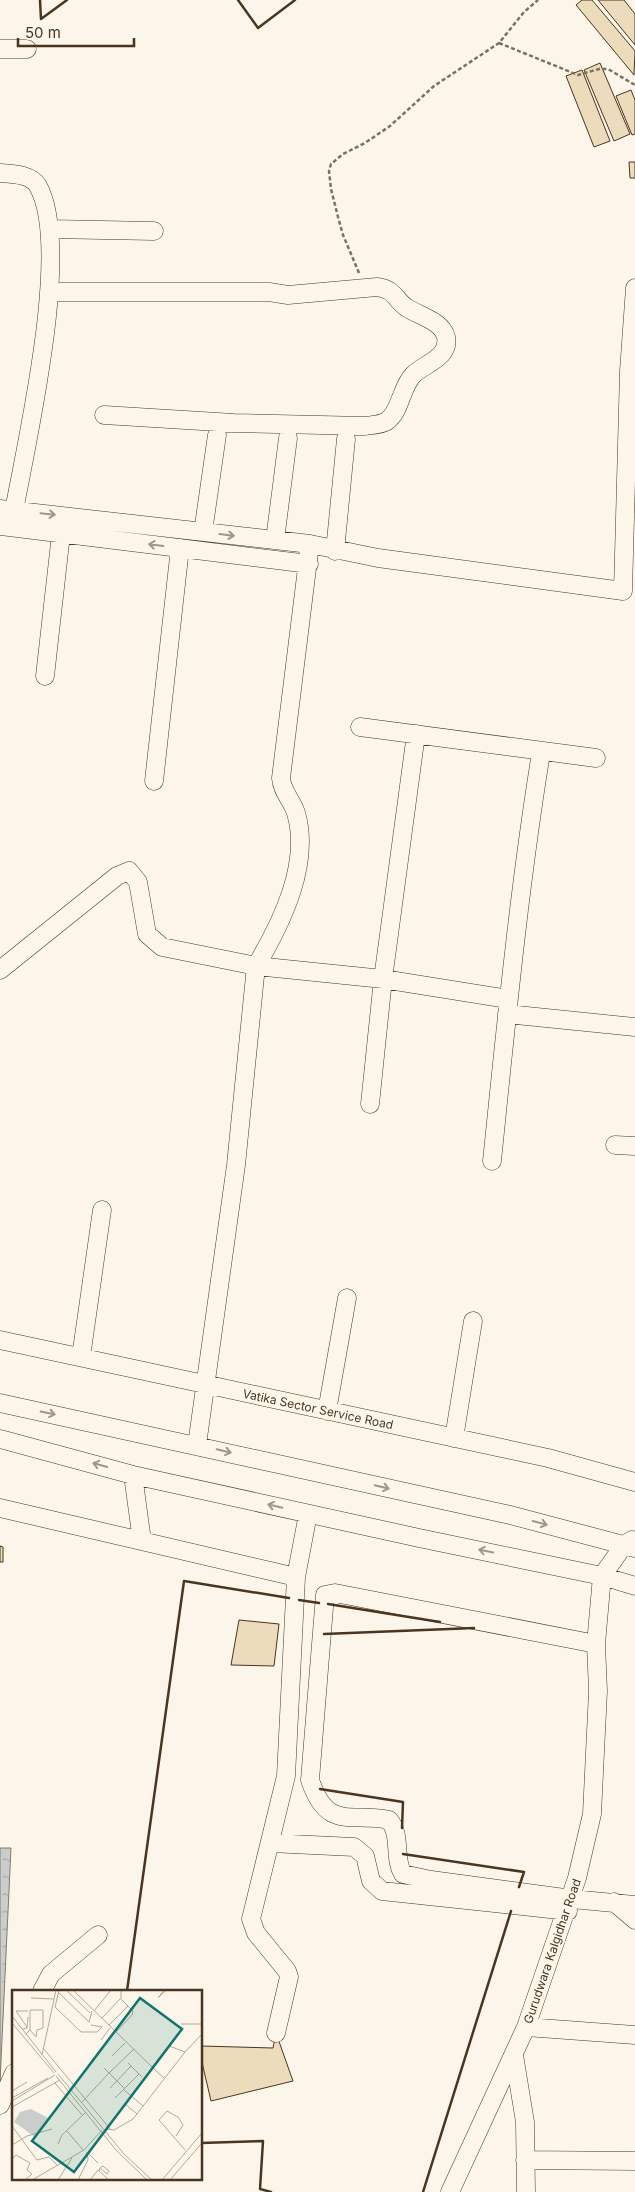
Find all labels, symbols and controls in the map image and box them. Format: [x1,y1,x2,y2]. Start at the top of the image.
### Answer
scale bar [18,15,134,47]
text: 50 m [25,23,61,42]
one-way arrow [40,509,56,519]
one-way arrow [219,530,235,540]
one-way arrow [148,540,164,550]
street label: Vatika Sector Service Road [241,1386,395,1432]
one-way arrow [39,1409,55,1418]
one-way arrow [215,1447,231,1456]
one-way arrow [93,1460,109,1470]
one-way arrow [374,1483,390,1492]
one-way arrow [268,1501,284,1511]
one-way arrow [532,1519,548,1529]
one-way arrow [478,1546,494,1555]
street label: Gurudwara Kalgidhar Road [520,1877,584,2025]
inset map [12,1990,202,2180]

